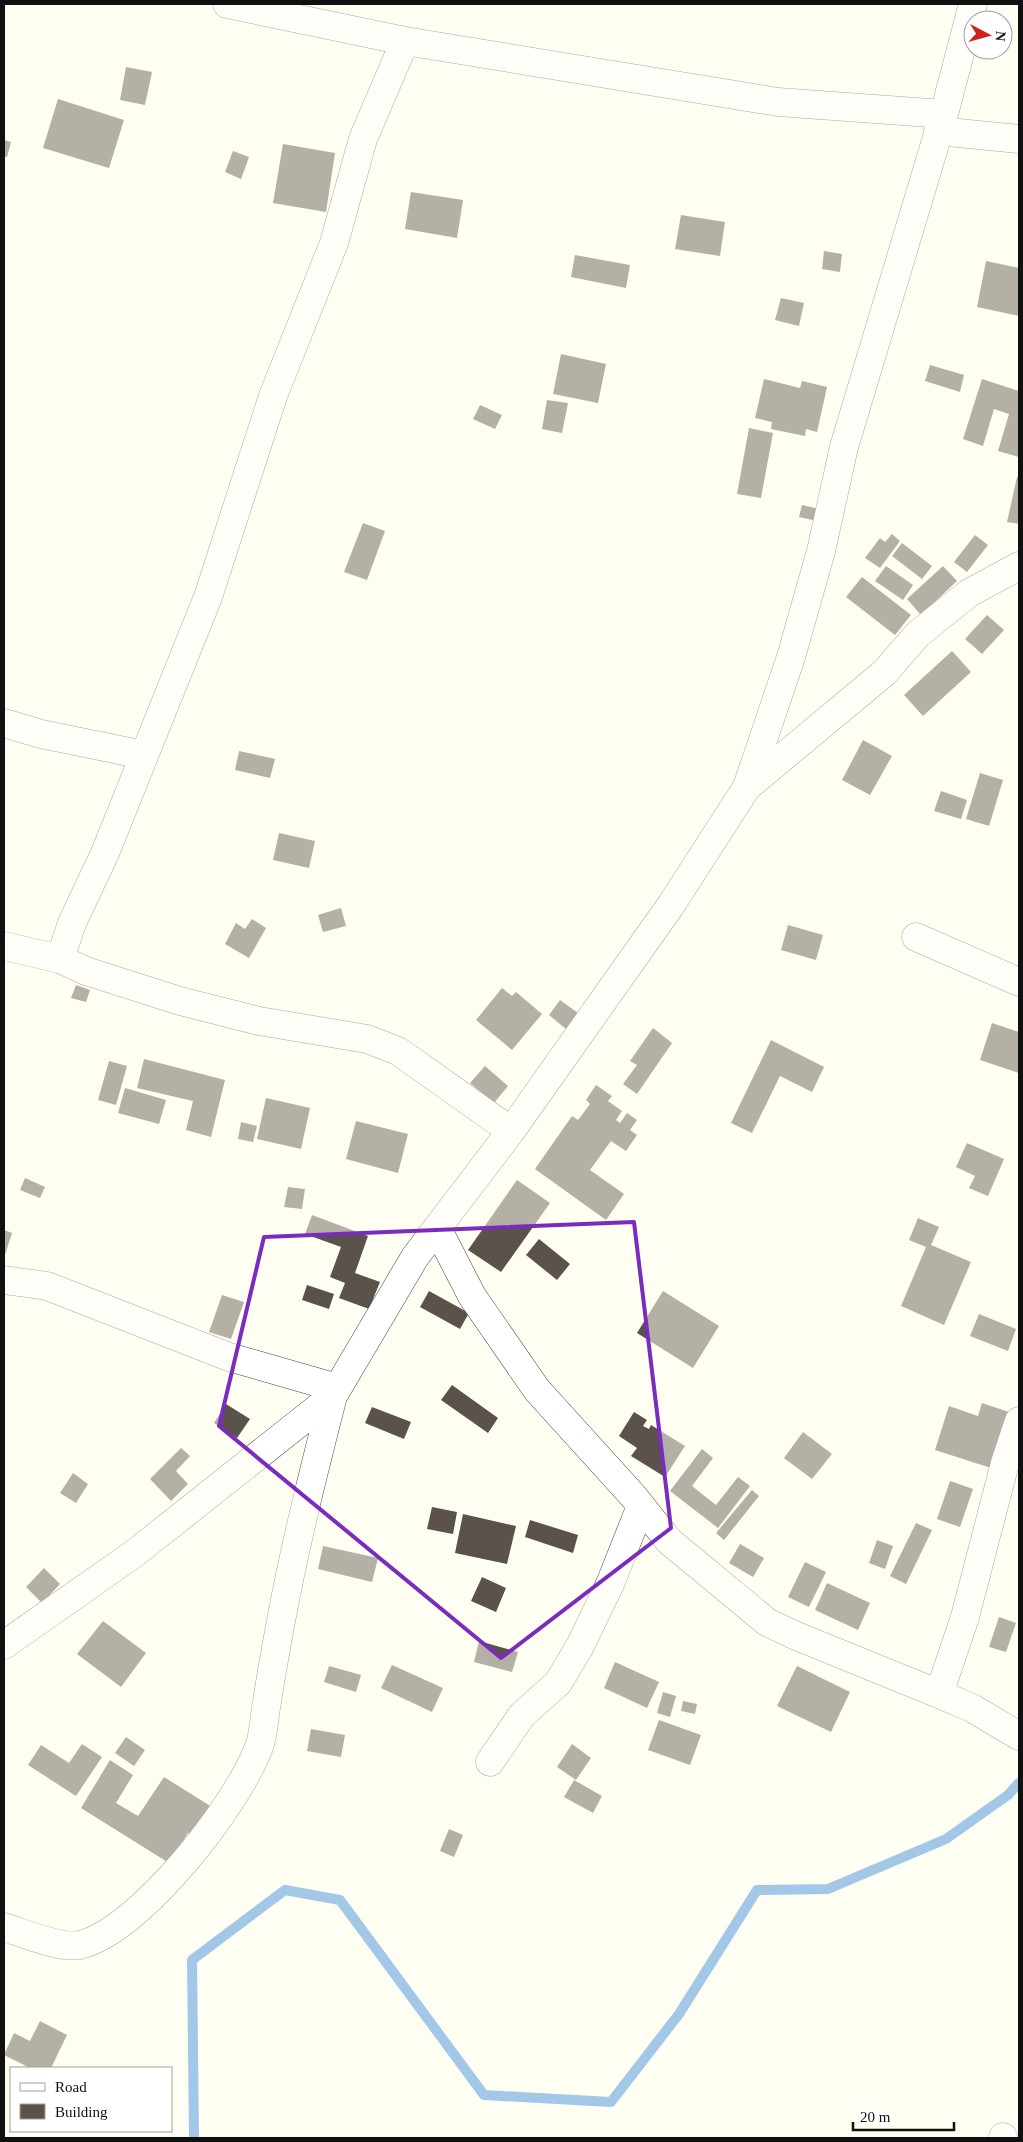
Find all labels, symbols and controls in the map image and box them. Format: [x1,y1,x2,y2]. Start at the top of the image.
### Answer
north arrow [963,10,1013,60]
text: N [992,30,1008,42]
legend [10,2067,172,2132]
text: Road [55,2079,87,2095]
scale bar [853,2100,954,2132]
text: Building [55,2104,108,2120]
text: 20 m [860,2109,891,2125]

